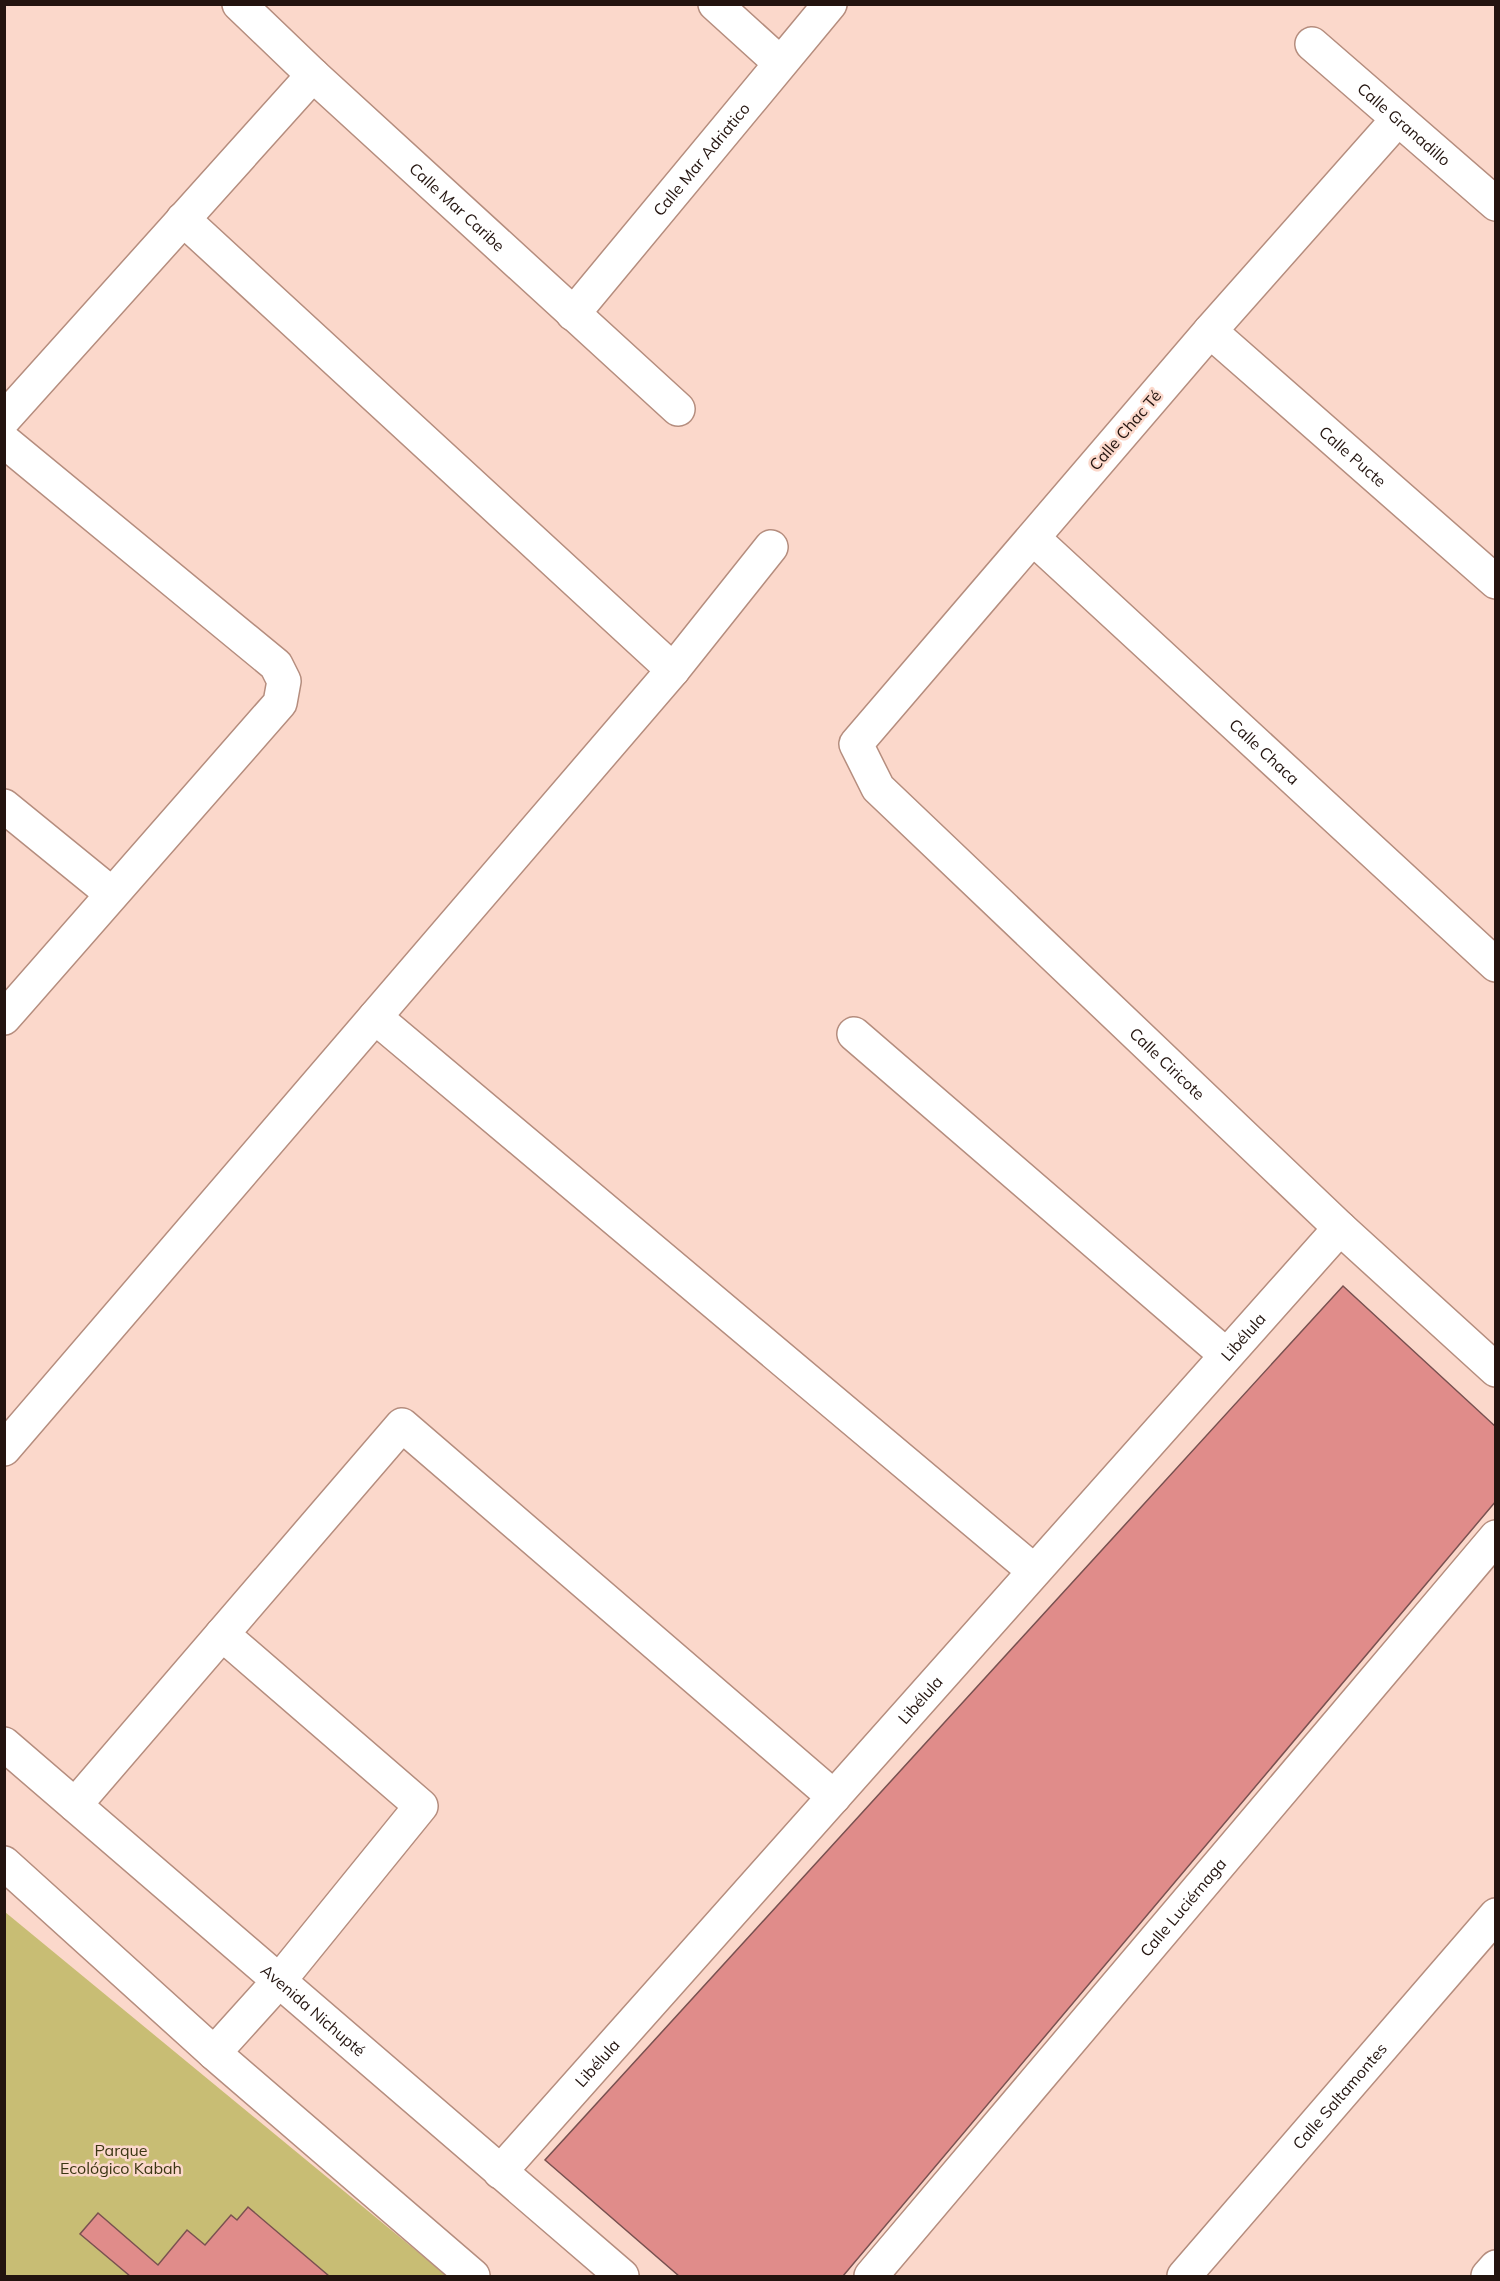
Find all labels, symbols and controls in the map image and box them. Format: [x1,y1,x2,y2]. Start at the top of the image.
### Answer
street label: Calle Granadillo [1353,78,1455,170]
street label: Calle Mar Adriatico [649,99,754,220]
street label: Calle Mar Caribe [405,158,509,256]
street label: Calle Chac Té [1085,386,1165,474]
street label: Calle Pucte [1315,422,1390,491]
street label: Calle Chaca [1225,714,1304,789]
street label: Calle Ciricote [1126,1023,1209,1104]
street label: Libélula [1217,1309,1270,1365]
street label: Libélula [894,1672,947,1728]
street label: Calle Luciérnaga [1136,1854,1230,1961]
street label: Avenida Nichupté [257,1960,369,2061]
street label: Libélula [571,2035,624,2091]
street label: Calle Saltamontes [1288,2039,1391,2153]
park label: Parque Ecológico Kabah [60,2140,182,2178]

